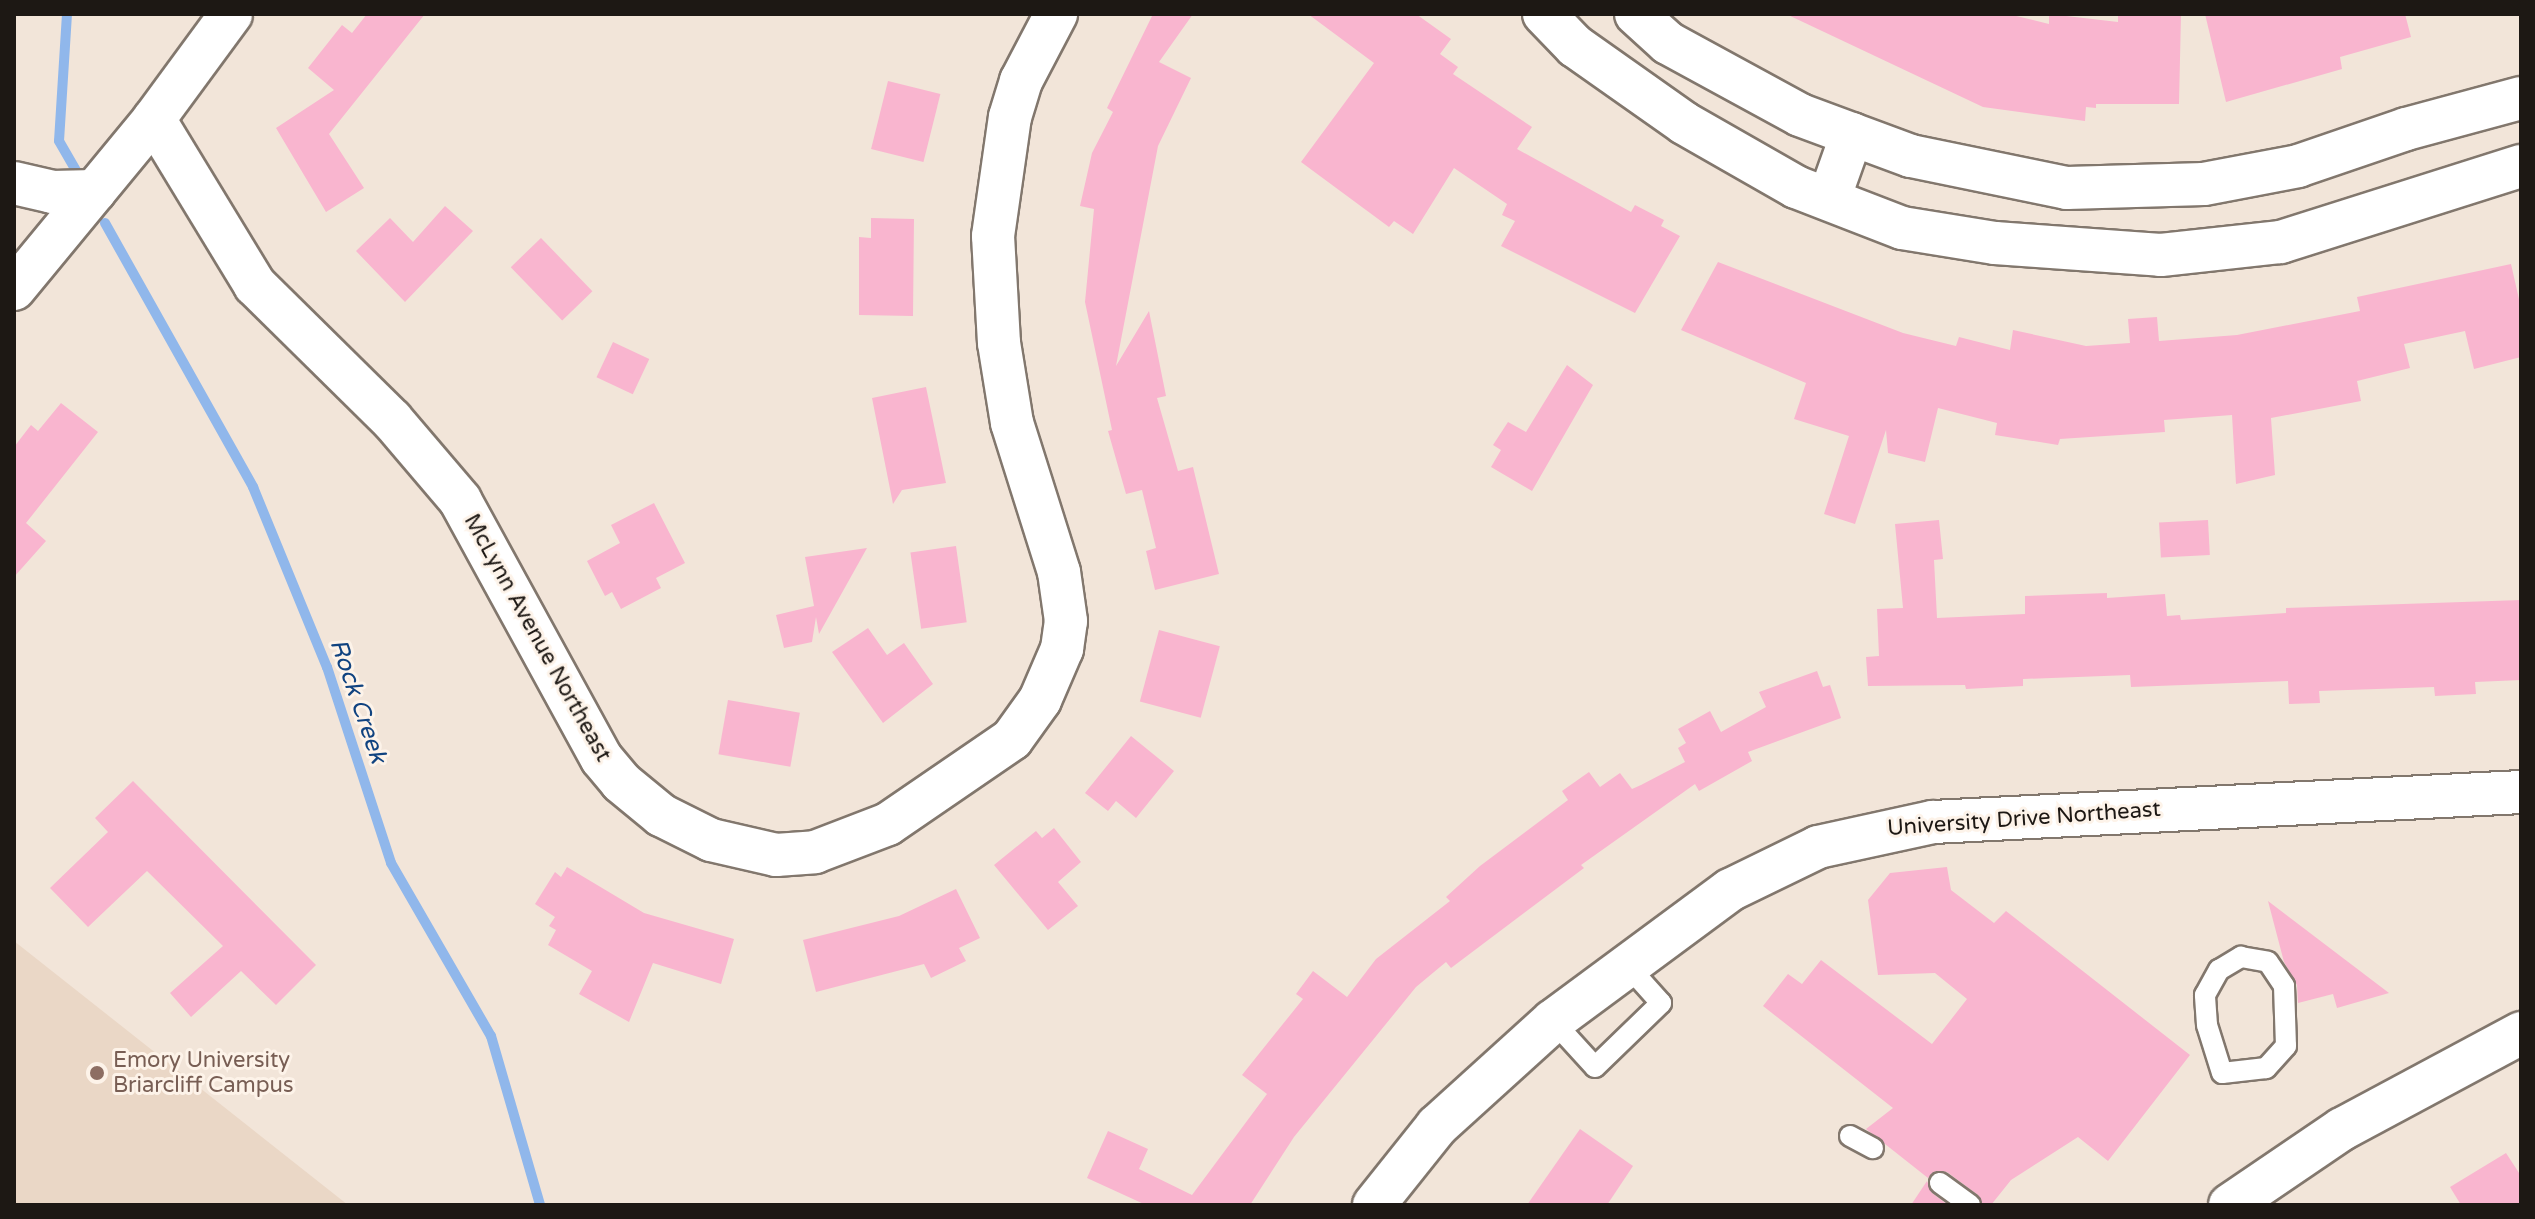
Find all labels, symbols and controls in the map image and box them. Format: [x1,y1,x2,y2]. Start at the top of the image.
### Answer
street label: McLynn Avenue Northeast [458,510,616,766]
water label: Rock Creek [323,635,393,767]
street label: University Drive Northeast [1886,796,2162,842]
place label: Emory University Briarcliff Campus [113,1047,294,1098]
marker: Emory University Briarcliff Campus [88,1064,106,1082]

